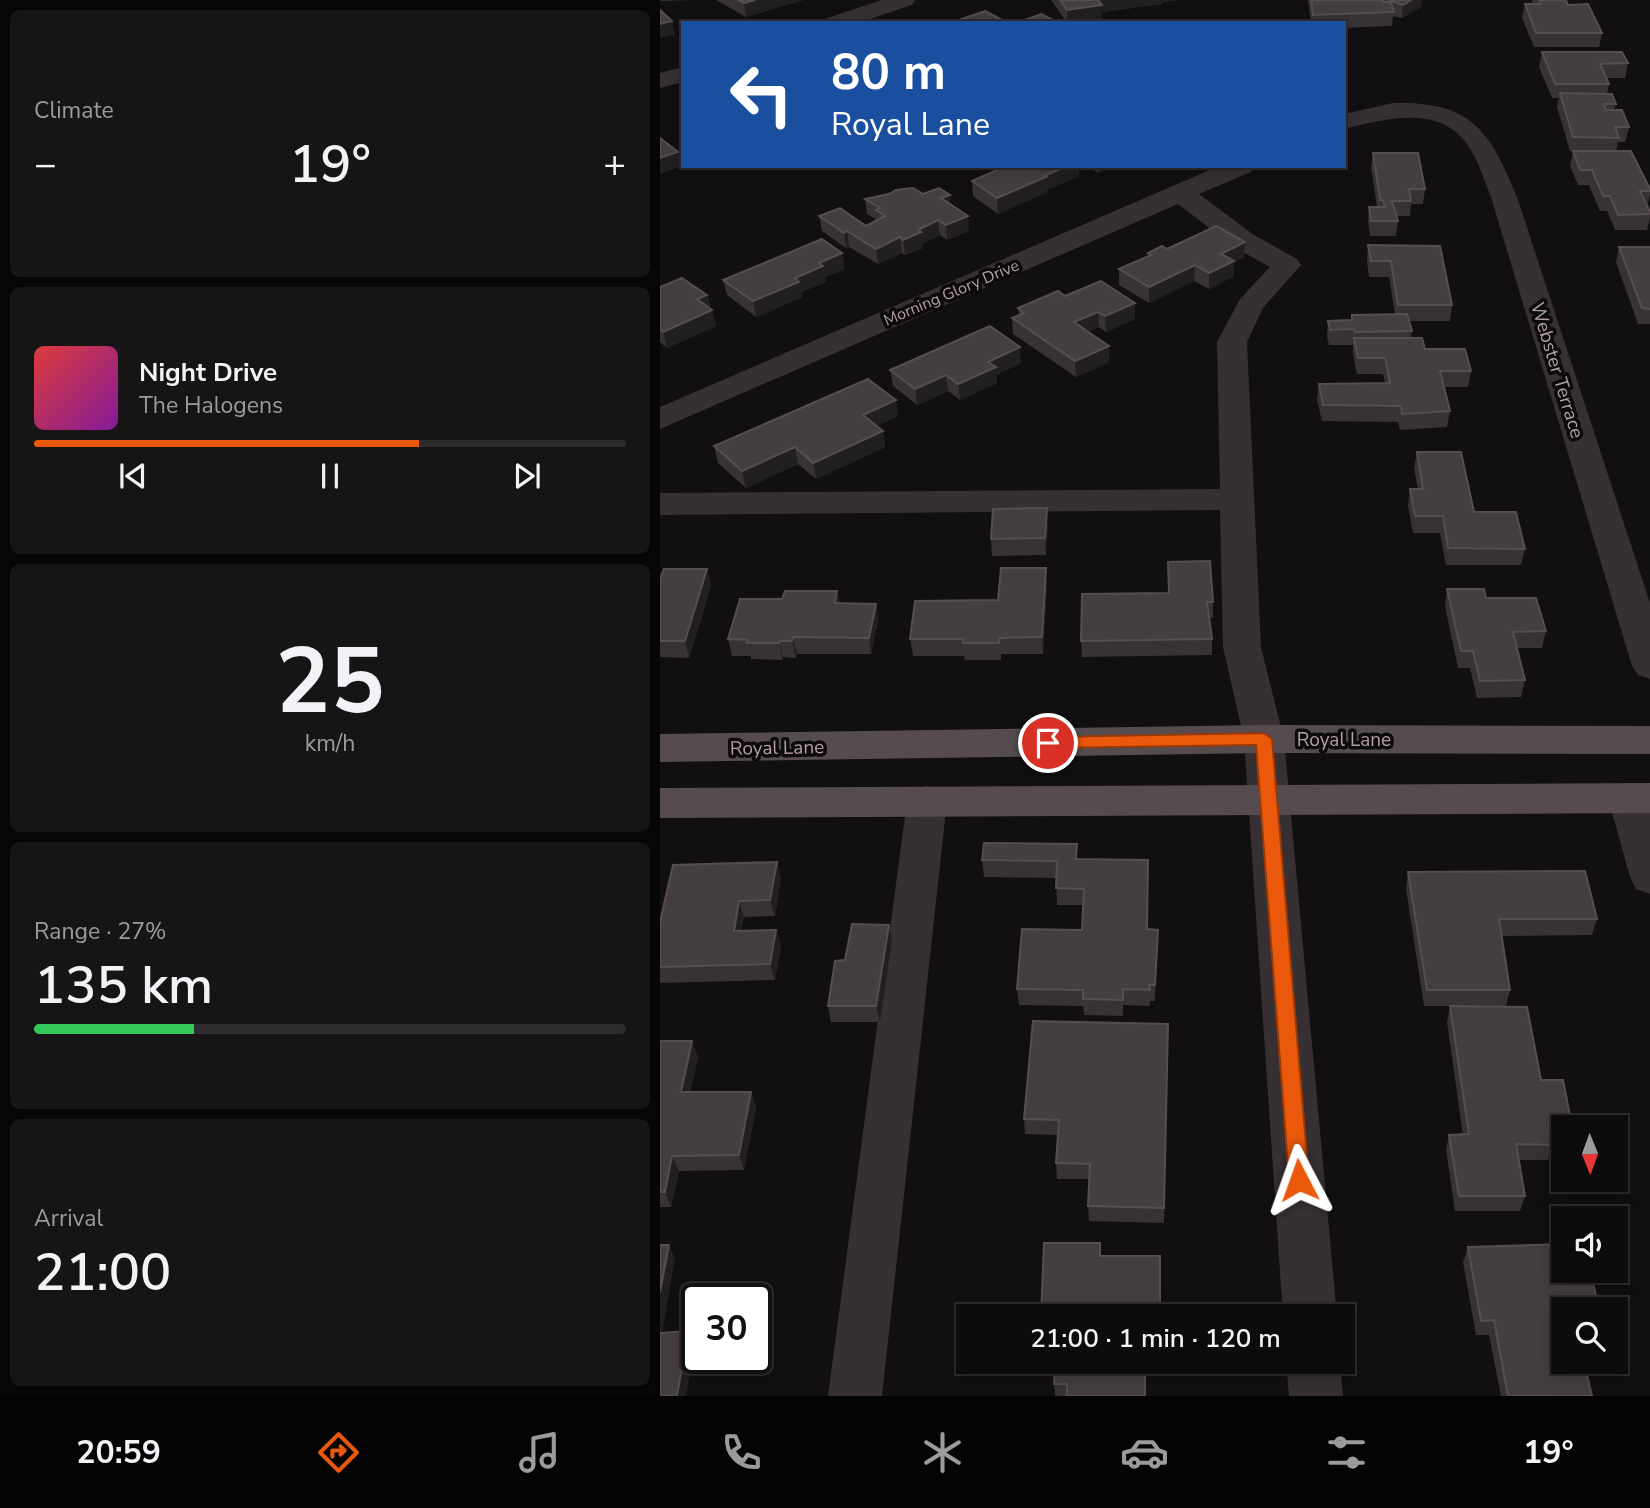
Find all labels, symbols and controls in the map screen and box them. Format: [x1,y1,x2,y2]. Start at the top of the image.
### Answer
text: 80 m [831,39,946,106]
icon: left [716,49,807,140]
text: Climate [34,95,114,126]
text: Royal Lane [831,103,990,146]
text: 19° [289,129,371,200]
text: − [34,139,57,190]
text: + [603,139,626,190]
street label: Morning Glory Drive [880,254,1023,331]
street label: Webster Terrace [1524,299,1590,441]
text: Night Drive [139,355,277,390]
text: The Halogens [139,390,283,421]
icon: previous [114,457,152,495]
icon: pause [311,457,349,495]
icon: next [508,457,546,495]
text: 25 [275,620,385,744]
pin [1018,713,1078,773]
icon: arrive [1029,724,1067,762]
street label: Royal Lane [1297,727,1391,753]
text: km/h [305,728,355,759]
street label: Royal Lane [730,734,824,762]
text: Range · 27% [34,916,166,947]
text: 135 km [34,950,213,1021]
north arrow [1551,1115,1628,1192]
map controls [1551,1115,1628,1374]
position arrow [1262,1143,1336,1217]
text: Arrival [34,1203,103,1234]
button: sound [1551,1206,1628,1283]
text: 21:00 [34,1237,171,1308]
speed limit sign: 30 [681,1283,772,1374]
button: search [1551,1297,1628,1374]
text: 21:00 · 1 min · 120 m [1030,1321,1281,1356]
icon: directions [314,1428,363,1477]
icon: music [515,1428,564,1477]
icon: phone [717,1428,766,1477]
icon: climate [918,1428,967,1477]
icon: car [1120,1428,1169,1477]
icon: filters [1322,1428,1371,1477]
text: 20:59 [76,1431,161,1474]
text: 19° [1523,1431,1574,1474]

